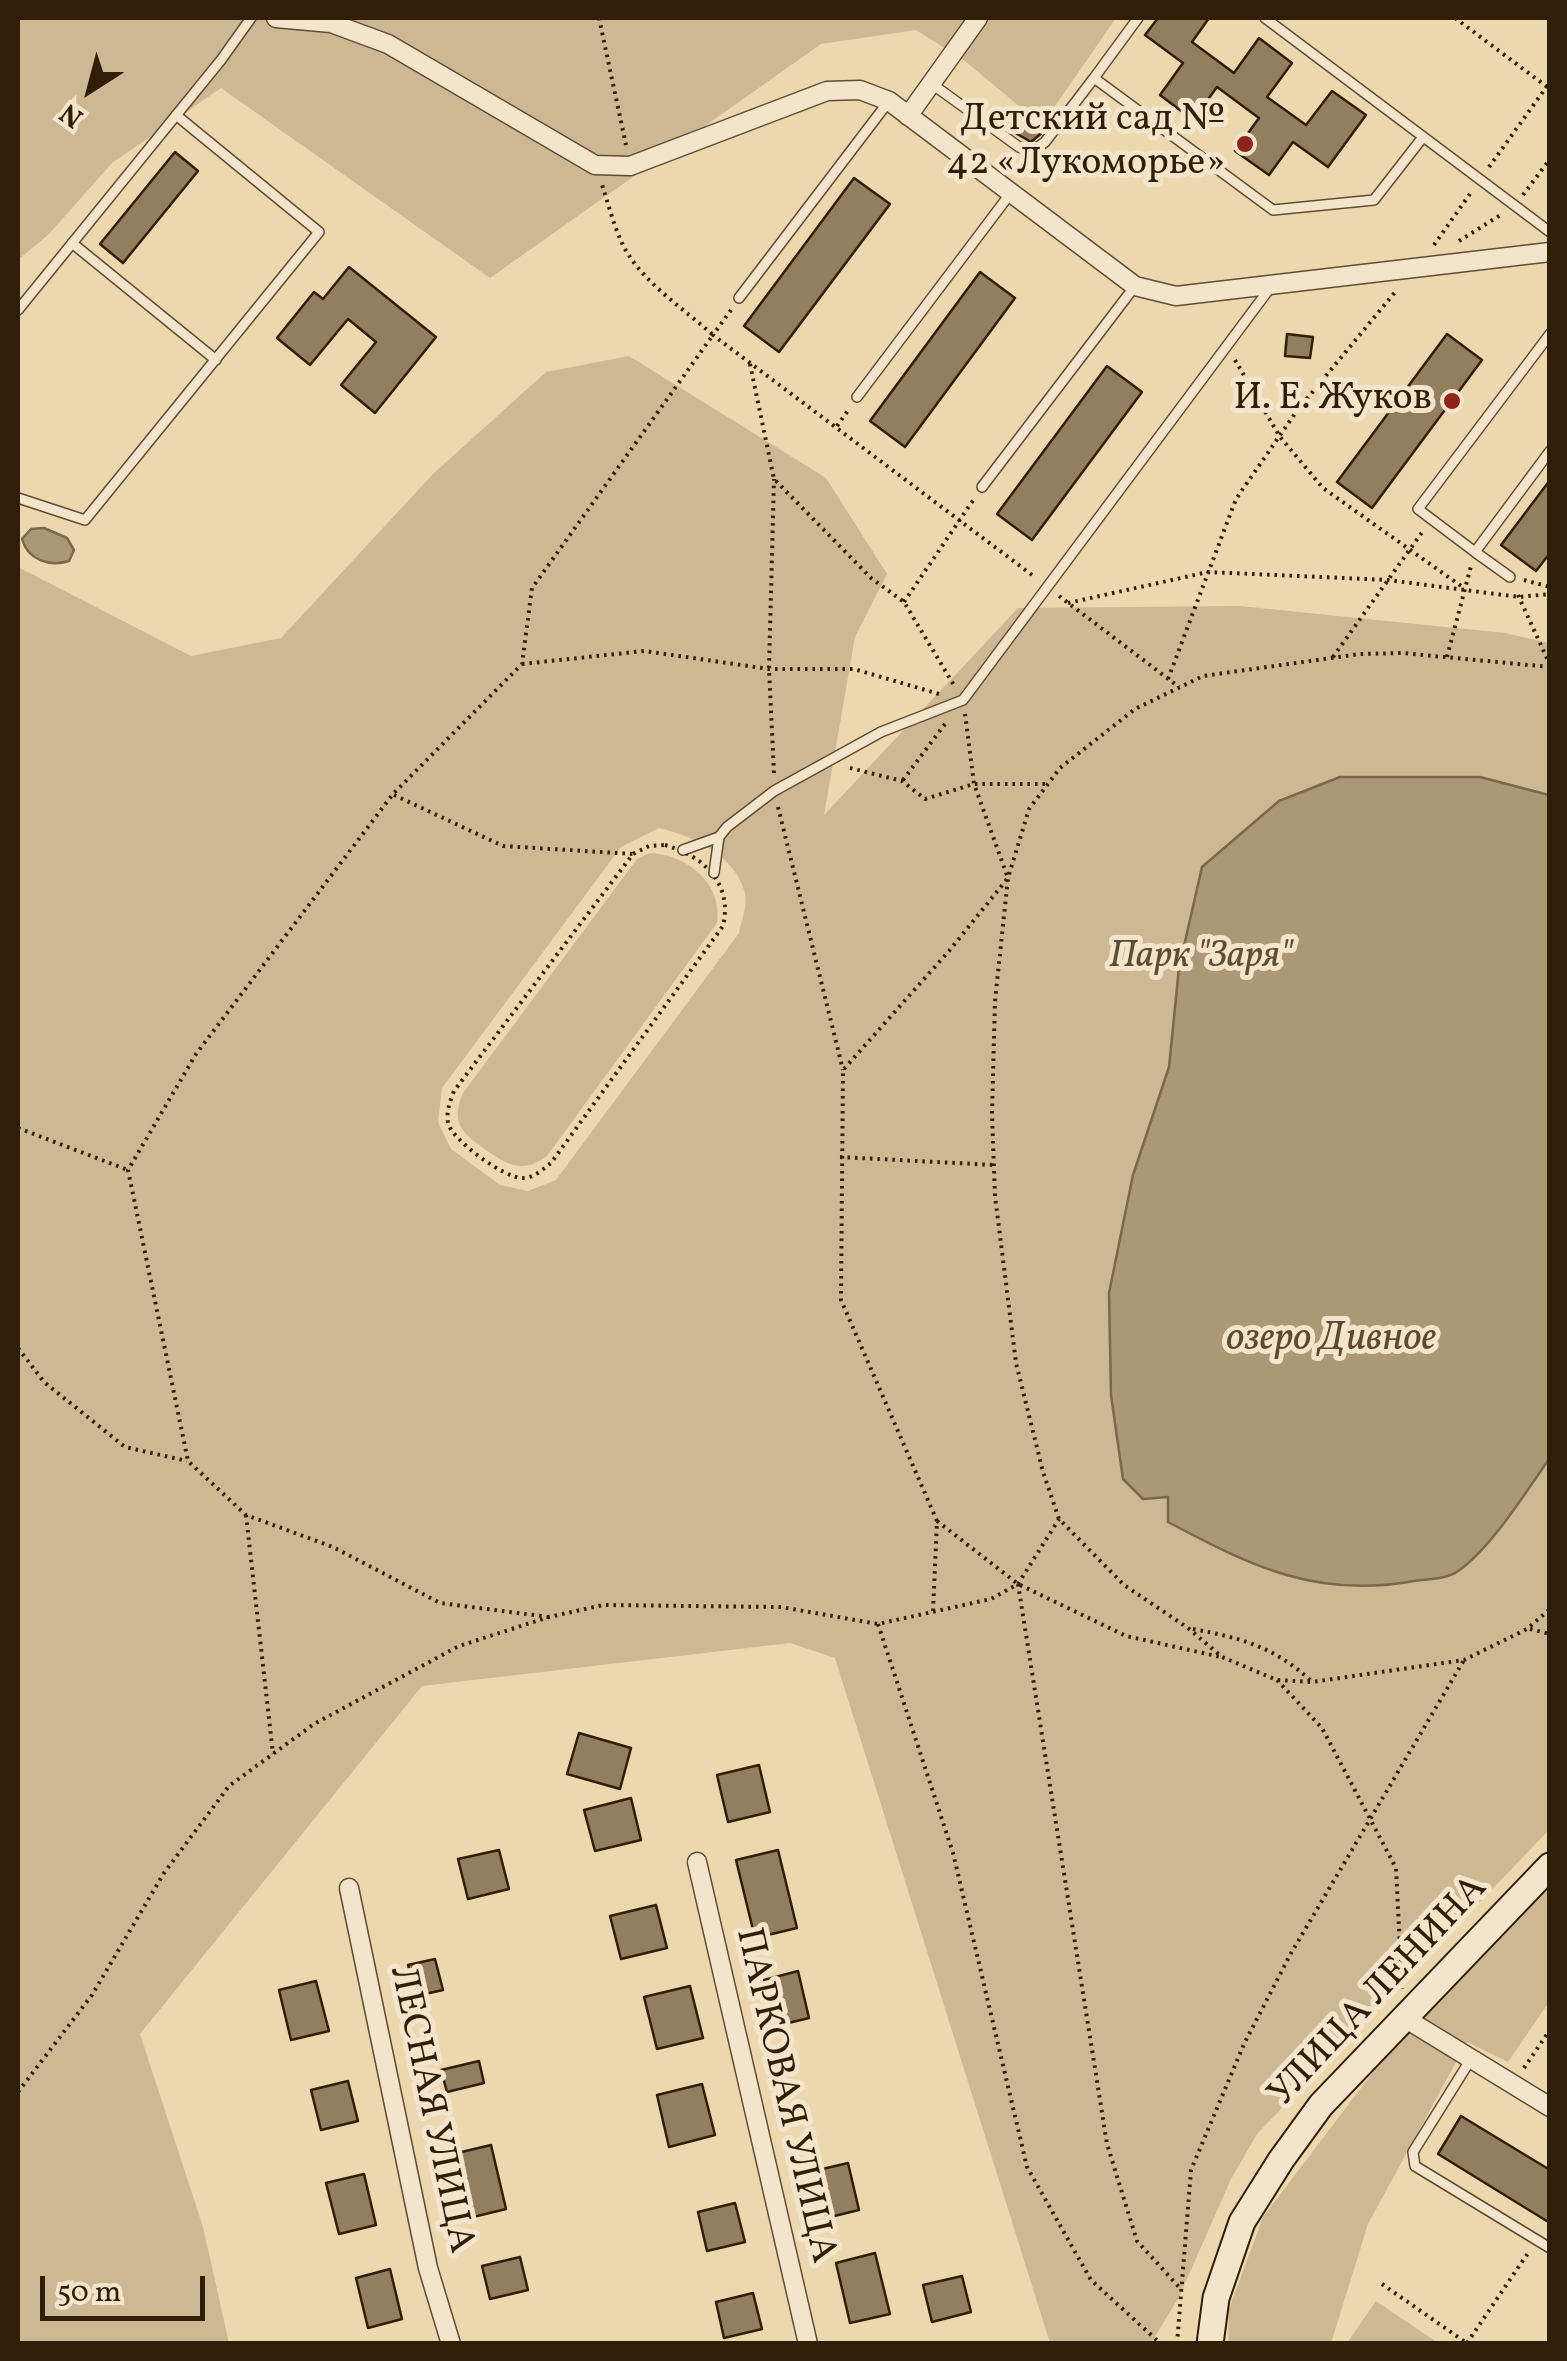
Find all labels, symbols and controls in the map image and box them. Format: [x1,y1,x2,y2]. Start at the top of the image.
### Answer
north arrow [40,40,140,140]
text: N [52,93,92,136]
place label: Детский сад № 42 «Лукоморье» [946,99,1225,188]
marker: Детский сад № 42 «Лукоморье» [1234,133,1256,155]
place label: И. Е. Жуков [1233,378,1432,424]
marker: И. Е. Жуков [1441,390,1463,412]
park label: Парк "Заря" [1109,936,1293,982]
water label: озеро Дивное [1226,1318,1436,1366]
street label: УЛИЦА ЛЕНИНА [1261,1868,1499,2118]
street label: ПАРКОВАЯ УЛИЦА [722,1924,844,2268]
street label: ЛЕСНАЯ УЛИЦА [376,1962,482,2258]
scale bar [45,2256,210,2318]
text: 50 m [57,2272,121,2314]

